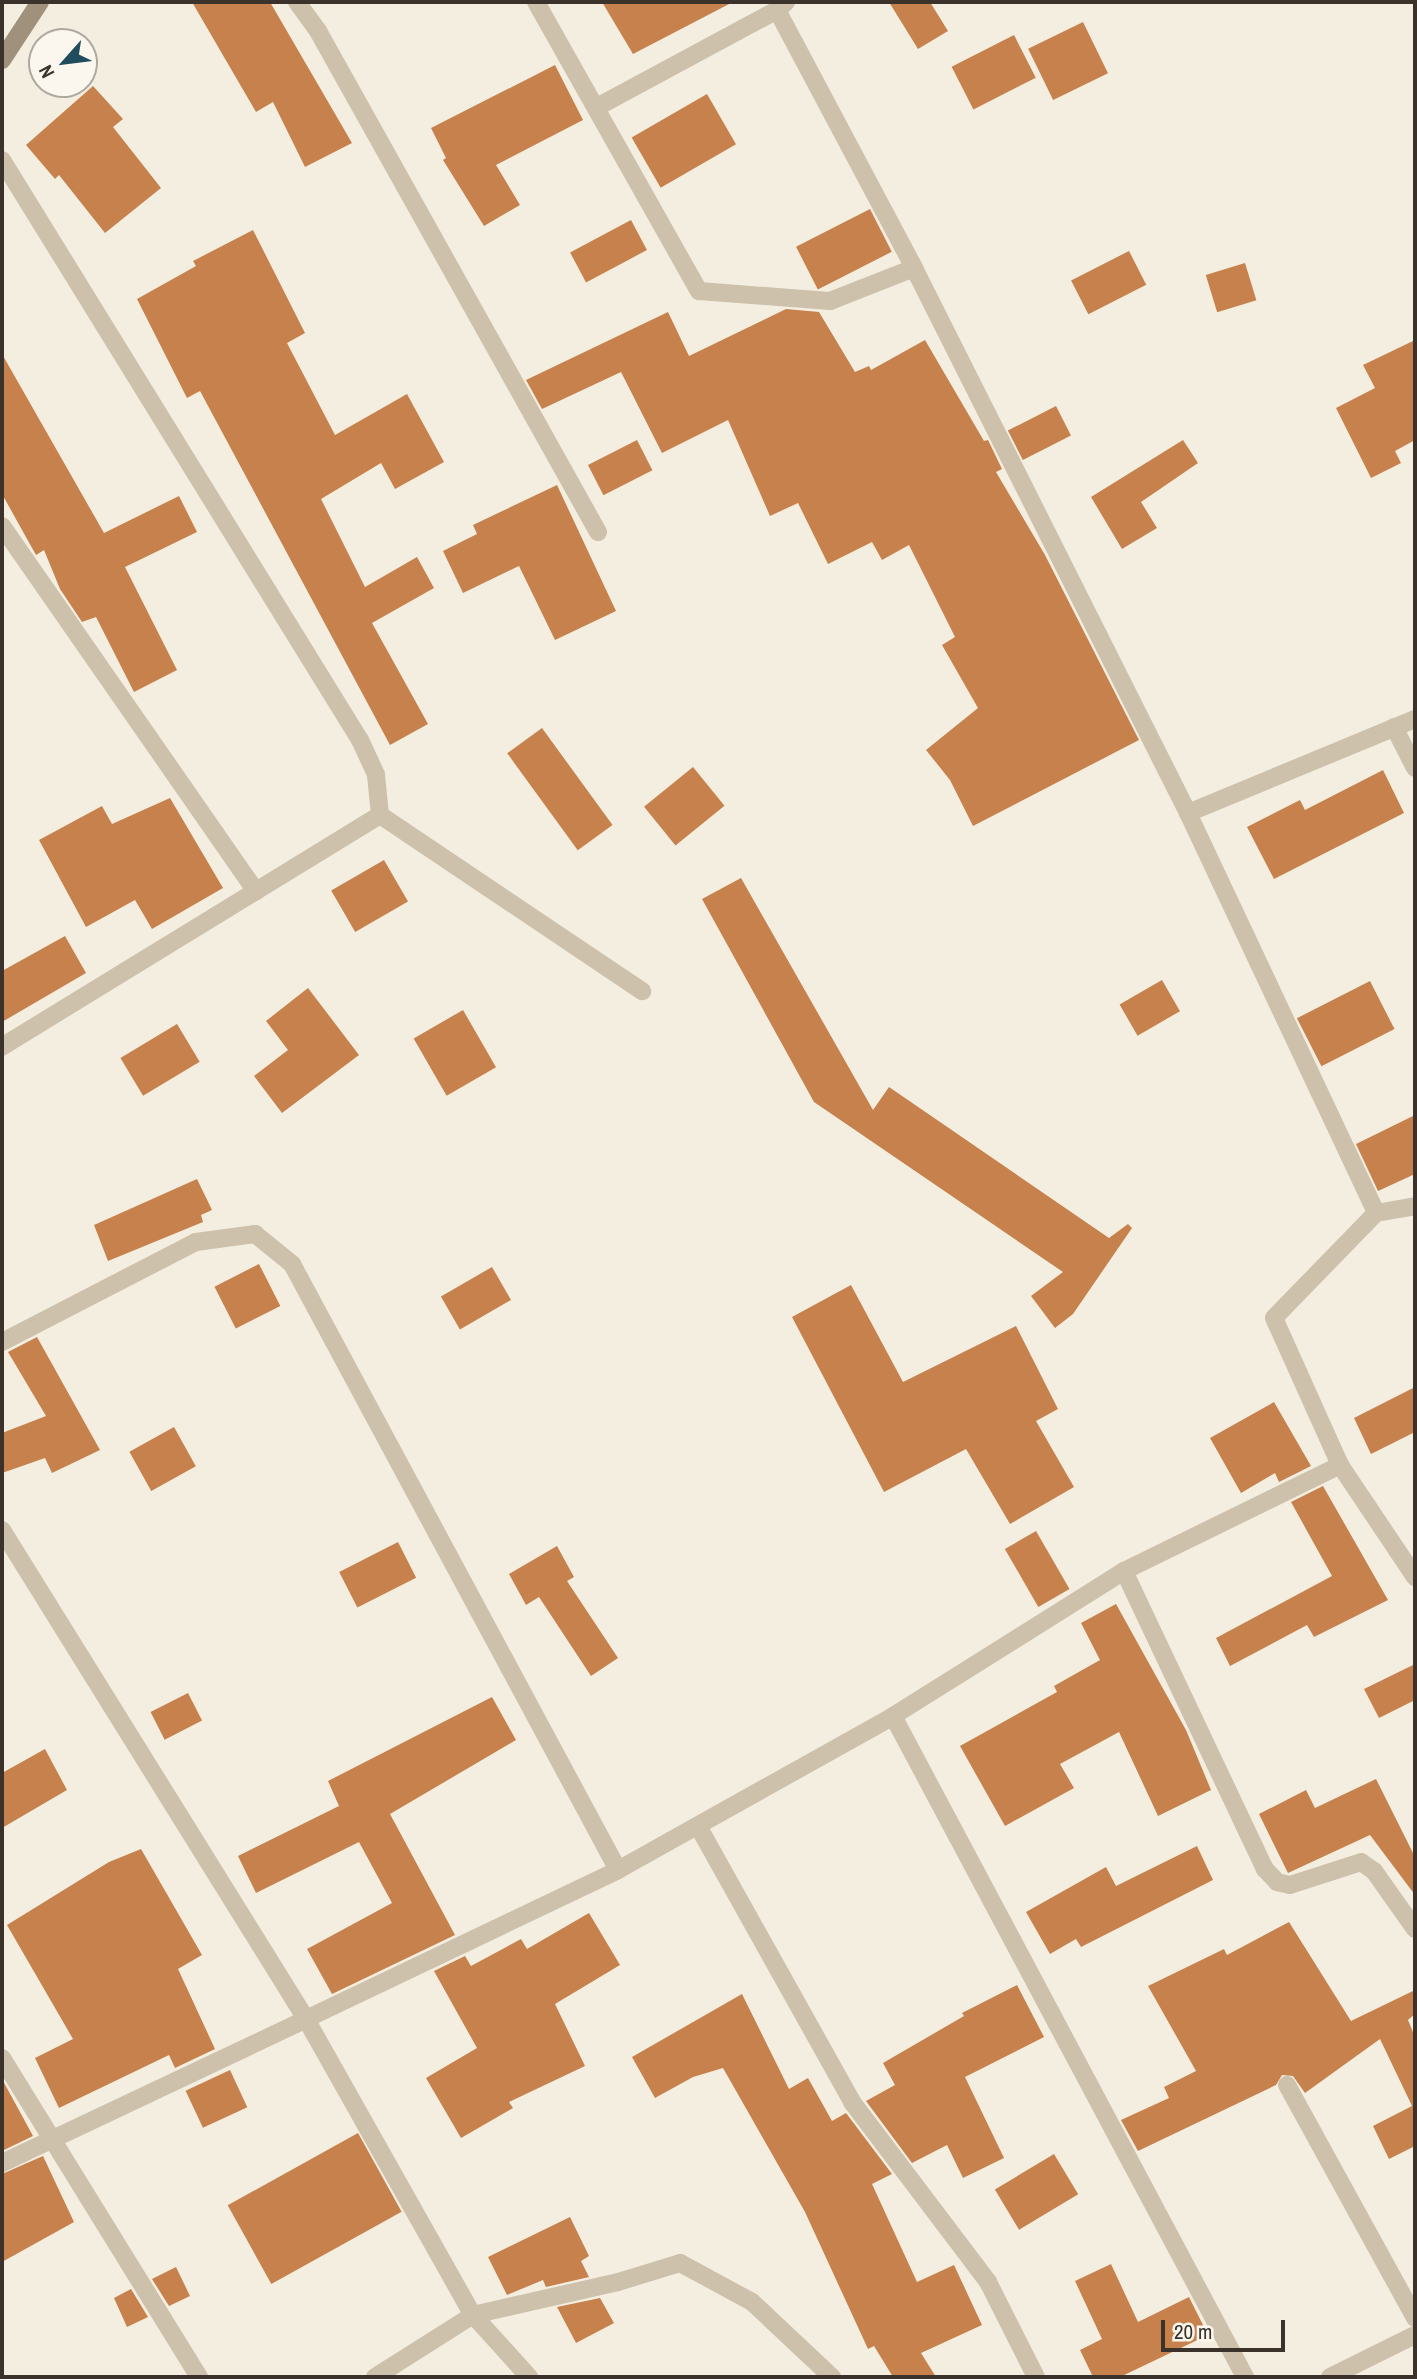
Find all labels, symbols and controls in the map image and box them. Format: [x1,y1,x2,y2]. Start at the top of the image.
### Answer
north arrow [28,28,98,98]
text: N [32,61,60,83]
scale bar [1165,2306,1289,2350]
text: 20 m [1174,2317,1212,2346]

